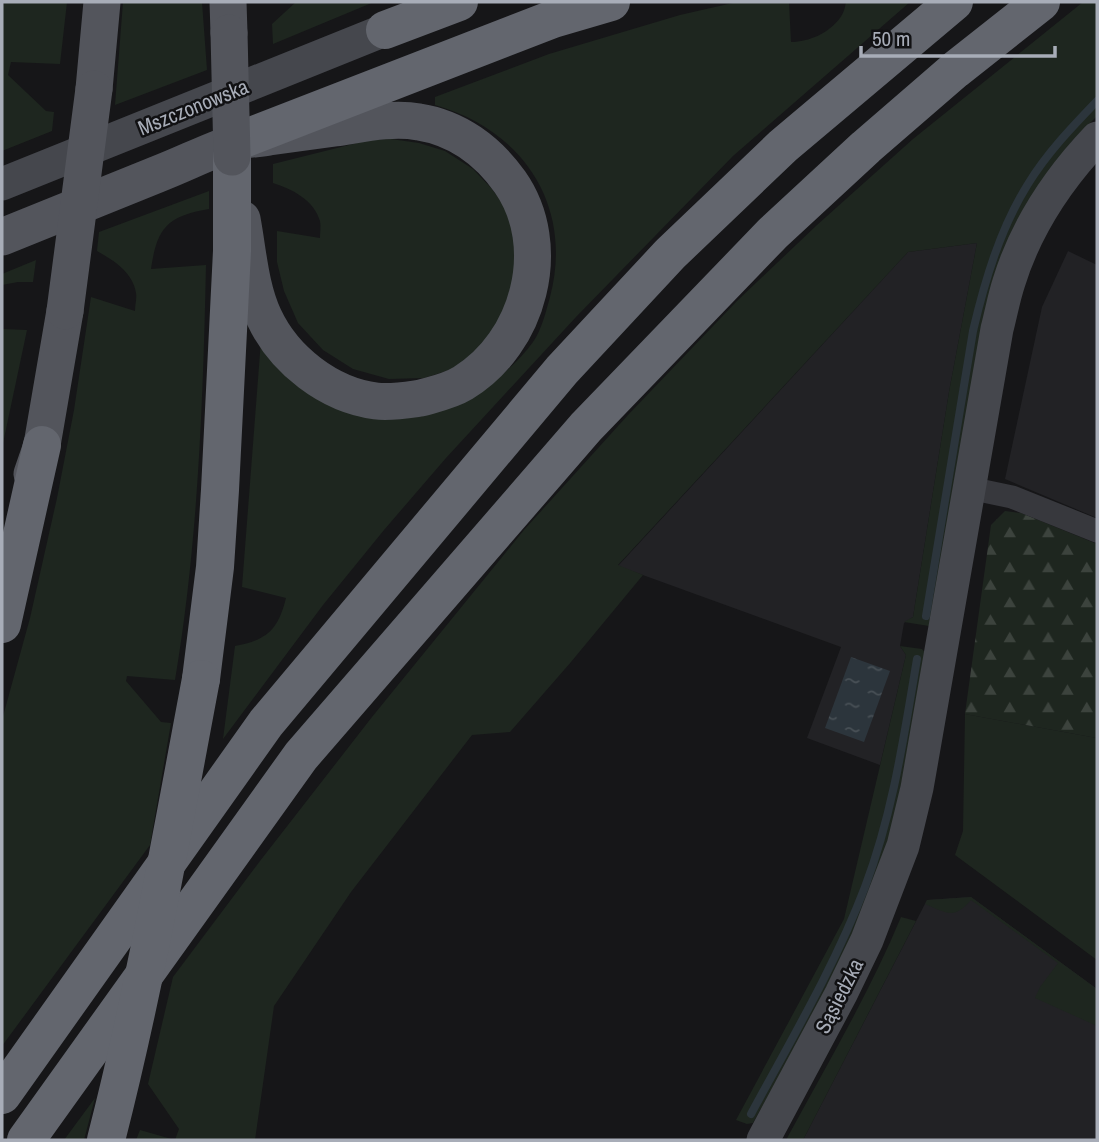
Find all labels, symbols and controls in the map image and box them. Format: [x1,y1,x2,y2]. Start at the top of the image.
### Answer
scale bar [861,14,1055,58]
text: 50 m [872,24,910,53]
street label: Mszczonowska [133,72,253,142]
street label: Sąsiedzka [808,953,870,1038]

